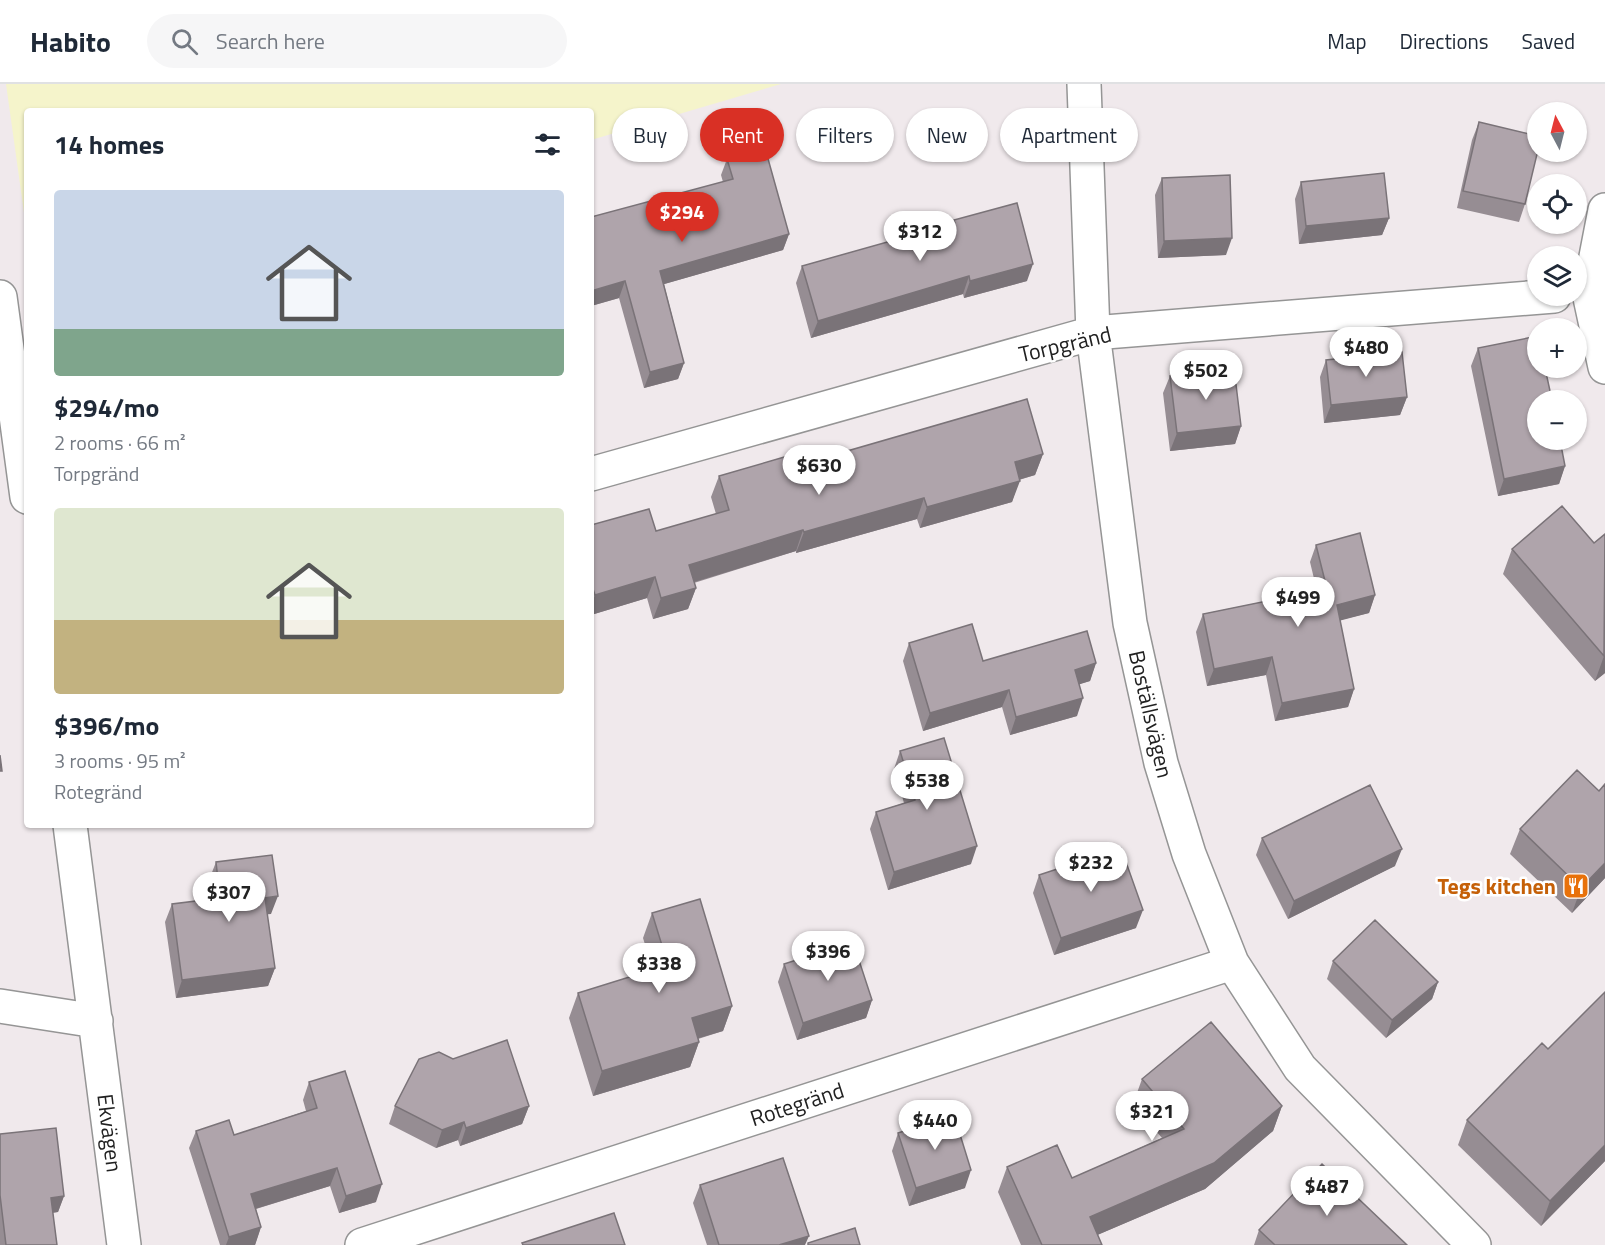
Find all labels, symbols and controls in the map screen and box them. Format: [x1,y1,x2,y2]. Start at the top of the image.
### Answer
search box [147,14,567,68]
text: Habito [30,20,111,63]
text: Search here [216,24,325,58]
icon: search [168,25,201,58]
text: Map [1327,25,1367,57]
text: Directions [1400,25,1489,57]
text: Saved [1522,25,1575,57]
north arrow [1527,102,1587,162]
map controls [1527,102,1587,450]
chip: Buy [612,108,688,162]
chip: Rent [700,108,784,162]
chip: Filters [796,108,894,162]
chip: New [906,108,988,162]
chip: Apartment [1000,108,1138,162]
text: 14 homes [54,125,164,164]
icon: filters [531,128,564,161]
button: locate [1527,174,1587,234]
pin: $294 [646,192,718,243]
text: $294 [660,196,704,227]
pin: $312 [884,211,956,262]
text: $312 [898,215,942,246]
icon: home [255,229,363,337]
button: layers [1527,246,1587,306]
street label: Torpgränd [1015,317,1115,371]
button: + [1527,318,1587,378]
pin: $480 [1330,327,1402,378]
text: $480 [1344,331,1388,362]
pin: $502 [1170,350,1242,401]
text: $502 [1184,354,1228,385]
text: $294/mo [54,388,159,427]
button: − [1527,390,1587,450]
text: 2 rooms · 66 m² [54,427,186,458]
pin: $630 [783,445,855,496]
text: $630 [797,449,841,480]
text: Torpgränd [54,458,139,489]
icon: home [255,547,363,655]
pin: $499 [1262,577,1334,628]
text: $499 [1276,581,1320,612]
street label: Boställsvägen [1120,647,1182,781]
text: $396/mo [54,706,159,745]
text: 3 rooms · 95 m² [54,745,186,776]
pin: $538 [891,760,963,811]
text: $538 [905,764,949,795]
text: Rotegränd [54,776,142,807]
pin: $232 [1055,842,1127,893]
text: $232 [1069,846,1113,877]
place label: Tegs kitchen [1437,869,1556,903]
restaurant icon: Tegs kitchen [1561,871,1591,901]
pin: $307 [193,872,265,923]
text: $307 [207,876,251,907]
pin: $396 [792,931,864,982]
text: $396 [806,935,850,966]
pin: $338 [623,943,695,994]
text: $338 [637,947,681,978]
street label: Rotegränd [746,1073,848,1135]
pin: $321 [1116,1091,1188,1142]
street label: Ekvägen [88,1092,132,1174]
text: $321 [1130,1095,1174,1126]
pin: $440 [899,1100,971,1151]
text: $440 [913,1104,957,1135]
pin: $487 [1291,1166,1363,1217]
text: $487 [1305,1170,1349,1201]

